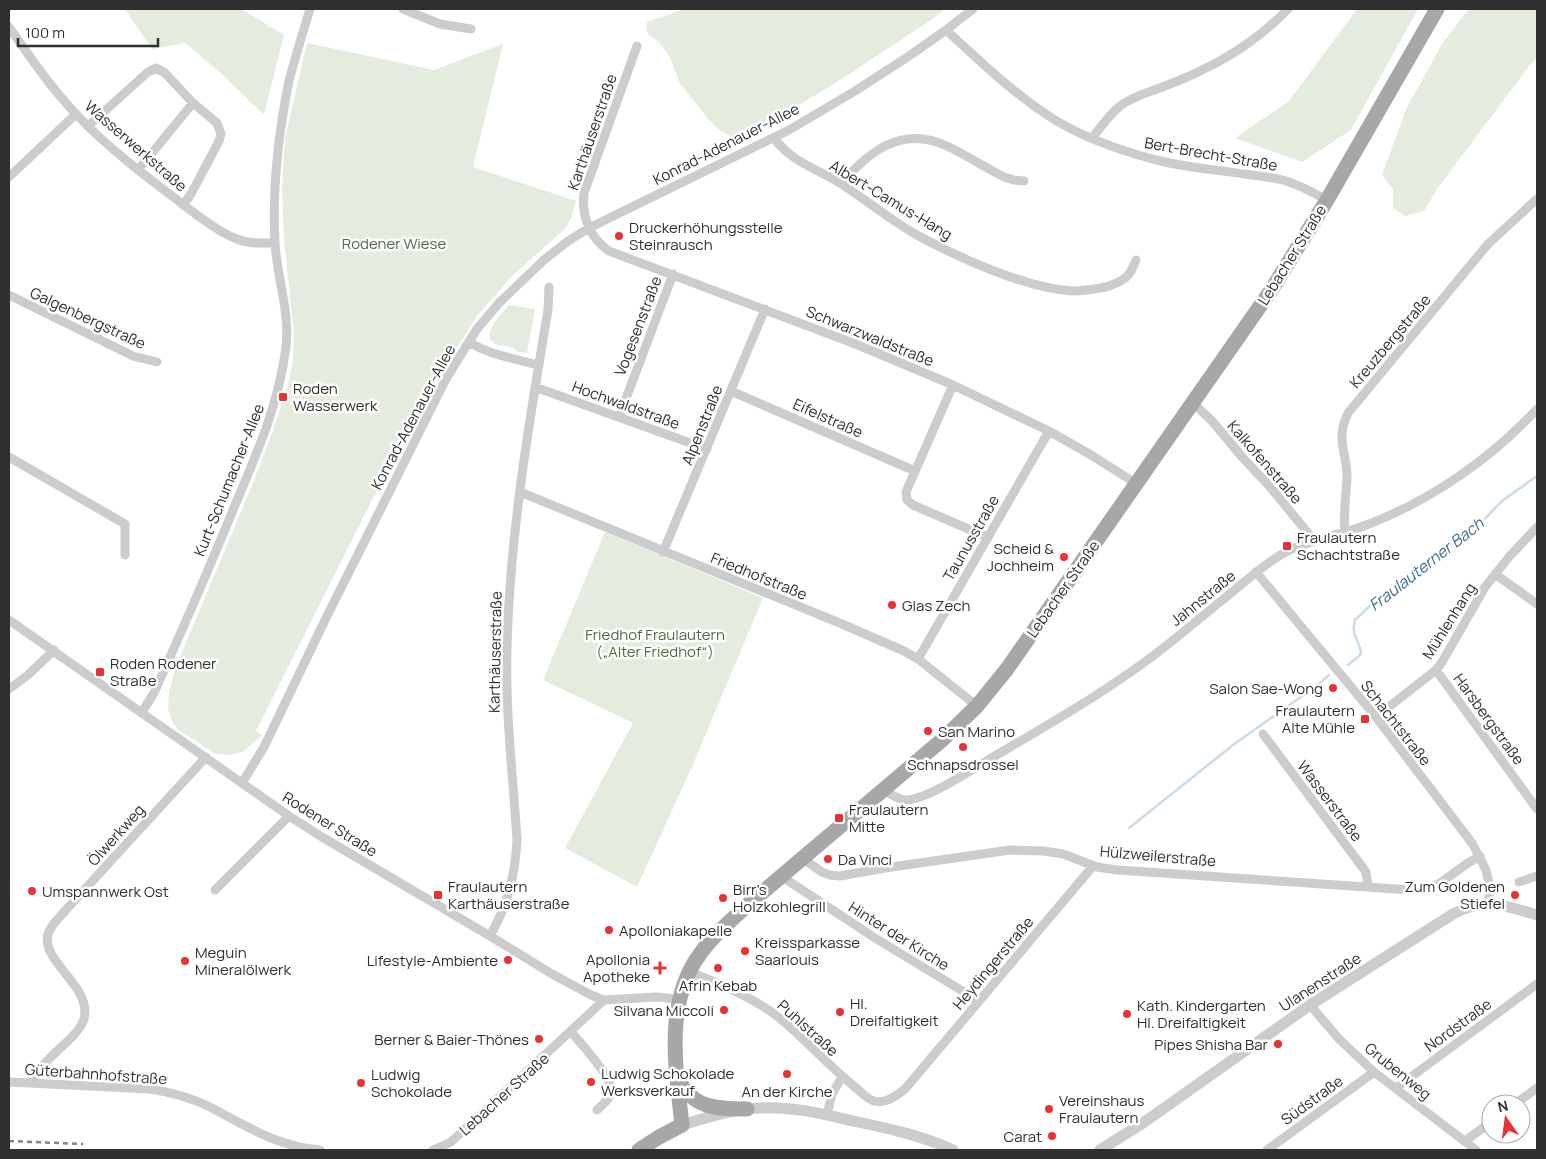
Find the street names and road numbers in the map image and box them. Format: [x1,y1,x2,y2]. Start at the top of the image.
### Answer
street label: Karthäuserstraße [562,71,622,193]
street label: Wasserwerkstraße [80,96,192,197]
street label: Konrad-Adenauer-Allee [649,98,803,190]
street label: Bert-Brecht-Straße [1143,132,1279,176]
street label: Albert-Camus-Hang [826,155,956,245]
street label: Lebacher Straße [1253,201,1331,309]
street label: Vogesenstraße [609,273,667,379]
street label: Galgenbergstraße [27,282,149,354]
street label: Kreuzbergstraße [1345,289,1436,392]
street label: Schwarzwaldstraße [803,301,937,371]
street label: Konrad-Adenauer-Allee [366,340,460,493]
street label: Hochwaldstraße [569,376,683,434]
street label: Alpenstraße [676,382,728,468]
street label: Eifelstraße [790,393,866,443]
street label: Kurt-Schumacher-Allee [189,400,269,559]
street label: Kalkofenstraße [1223,416,1307,508]
street label: Taunusstraße [938,491,1004,585]
street label: Lebacher Straße [1022,536,1105,642]
street label: Friedhofstraße [708,547,811,605]
street label: Jahnstraße [1166,565,1240,631]
street label: Mühlenhang [1417,579,1481,663]
street label: Karthäuserstraße [483,591,507,713]
street label: Harsbergstraße [1449,669,1529,769]
street label: Schachtstraße [1356,676,1436,770]
street label: Wasserstraße [1293,756,1368,846]
street label: Rodener Straße [279,786,382,862]
street label: Ölwerkweg [83,800,149,870]
street label: Hülzweilerstraße [1099,840,1217,872]
street label: Hinter der Kirche [845,897,954,976]
street label: Heydingerstraße [948,912,1038,1014]
street label: Ulanenstraße [1275,948,1365,1016]
street label: Nordstraße [1420,993,1496,1057]
street label: Puhlstraße [773,995,843,1061]
street label: Grubenweg [1360,1038,1436,1104]
street label: Lebacher Straße [454,1048,554,1140]
street label: Güterbahnhofstraße [24,1059,168,1089]
street label: Südstraße [1277,1070,1348,1130]

